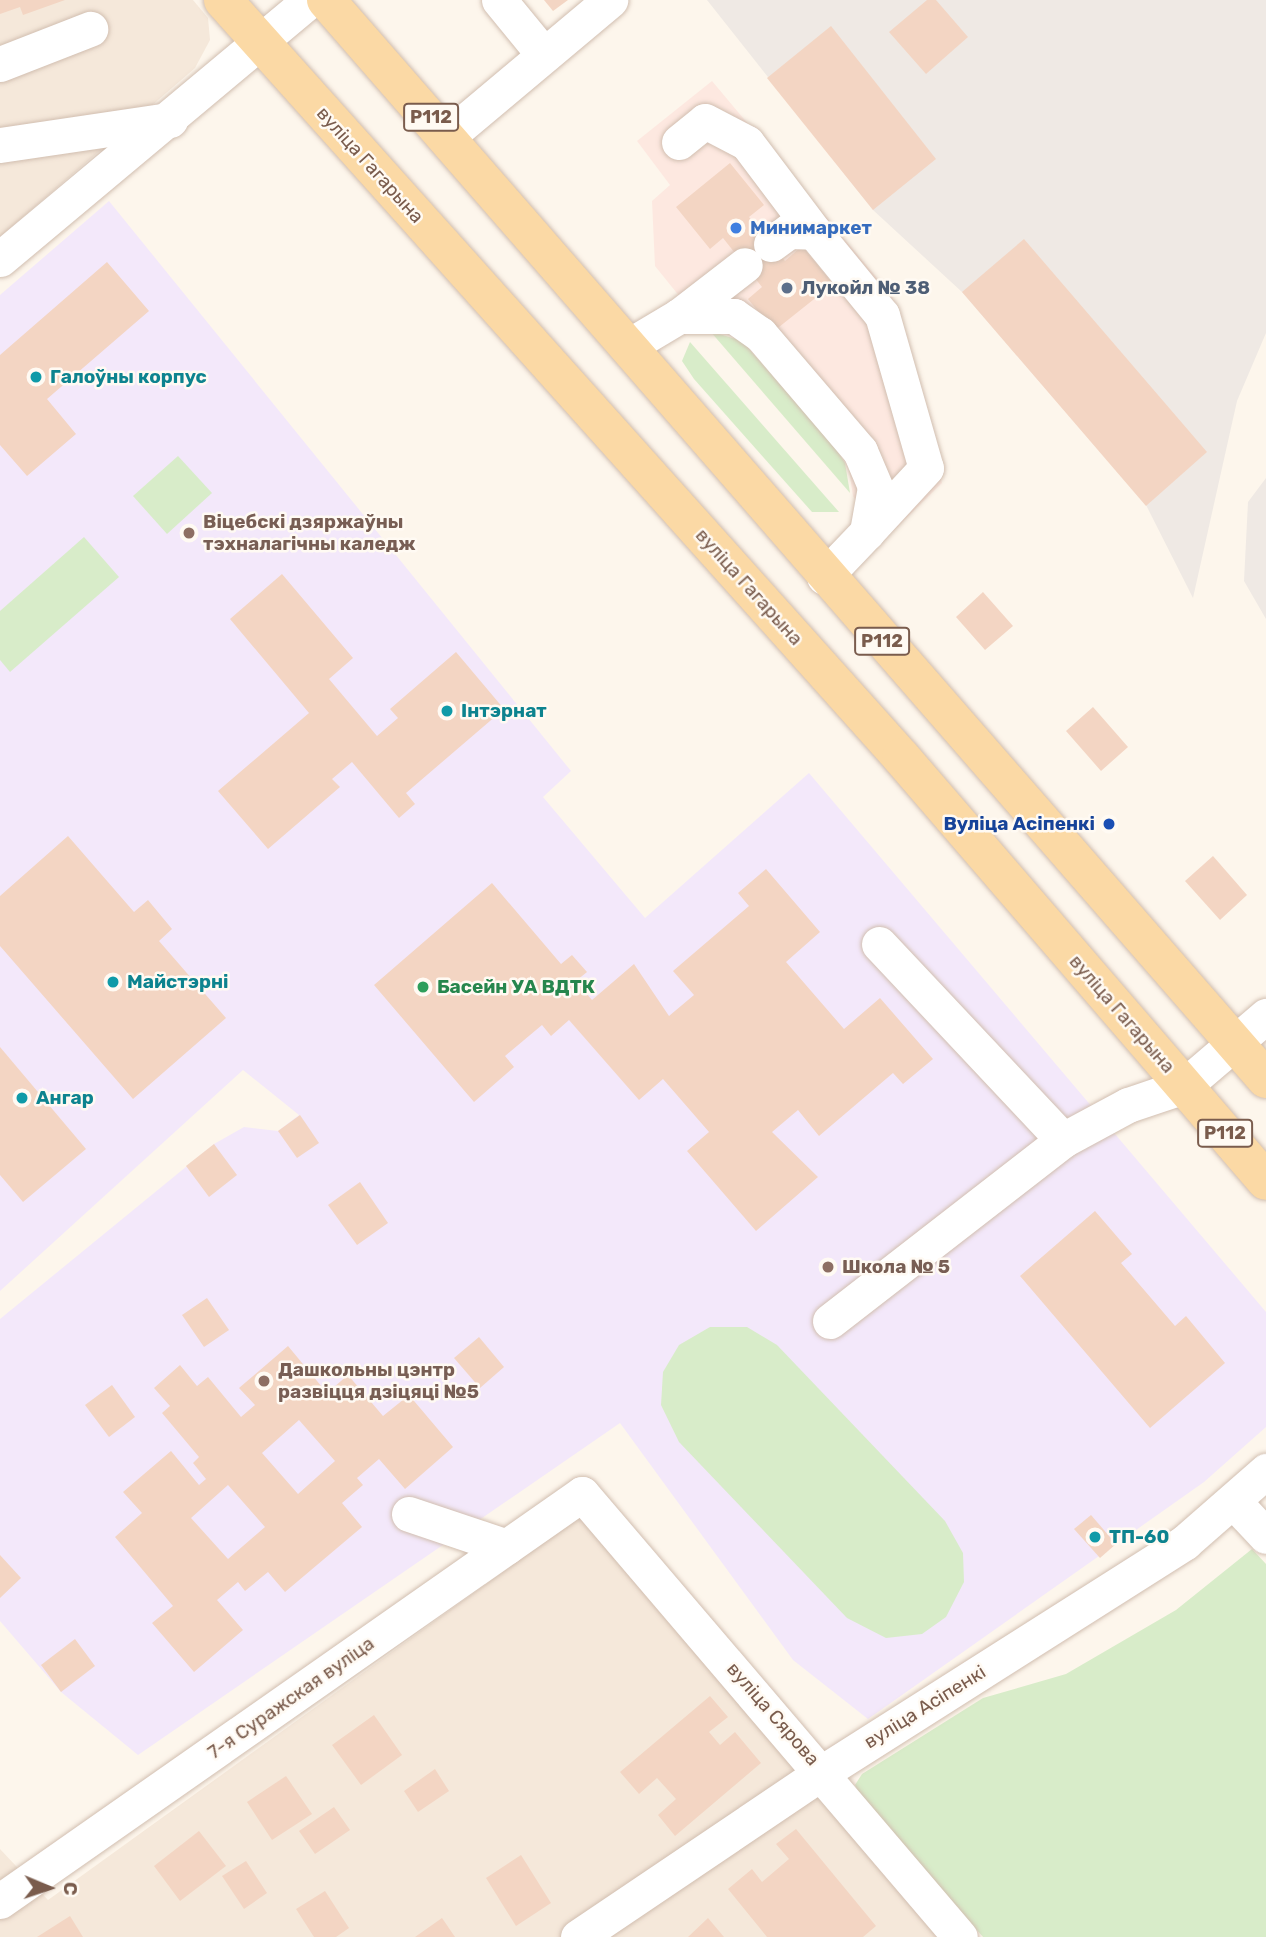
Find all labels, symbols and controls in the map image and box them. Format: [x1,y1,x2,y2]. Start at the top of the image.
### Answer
street label: вуліца Гагарына [312,102,428,228]
road number: Р112 [403,103,459,132]
place label: Минимаркет [750,217,872,239]
marker: Минимаркет [728,220,744,236]
place label: Лукойл № 38 [801,277,930,299]
marker: Лукойл № 38 [779,280,795,296]
place label: Галоўны корпус [50,366,207,388]
marker: Галоўны корпус [28,369,44,385]
place label: Віцебскі дзяржаўны тэхналагічны каледж [203,511,415,555]
street label: вуліца Гагарына [691,524,807,650]
marker: Віцебскі дзяржаўны тэхналагічны каледж [181,525,197,541]
road number: Р112 [854,626,910,656]
place label: Інтэрнат [461,700,547,722]
marker: Інтэрнат [439,703,455,719]
place label: Вуліца Асіпенкі [943,813,1095,835]
marker: Вуліца Асіпенкі [1101,816,1117,832]
street label: вуліца Гагарына [1065,950,1179,1078]
place label: Майстэрні [127,971,229,993]
marker: Майстэрні [105,974,121,990]
place label: Басейн УА ВДТК [437,976,595,998]
marker: Басейн УА ВДТК [415,979,431,995]
place label: Ангар [36,1087,94,1109]
marker: Ангар [14,1090,30,1106]
road number: Р112 [1197,1118,1253,1148]
place label: Школа № 5 [842,1256,950,1278]
marker: Школа № 5 [820,1259,836,1275]
place label: Дашкольны цэнтр развіцця дзіцяці №5 [278,1359,479,1403]
marker: Дашкольны цэнтр развіцця дзіцяці №5 [256,1373,272,1389]
place label: ТП-60 [1109,1526,1169,1548]
marker: ТП-60 [1087,1529,1103,1545]
street label: 7-я Суражская вуліца [203,1632,379,1764]
street label: вуліца Сярова [722,1658,824,1770]
street label: вуліца Асіпенкі [860,1660,990,1754]
north arrow [14,1853,84,1923]
text: С [59,1882,82,1896]

